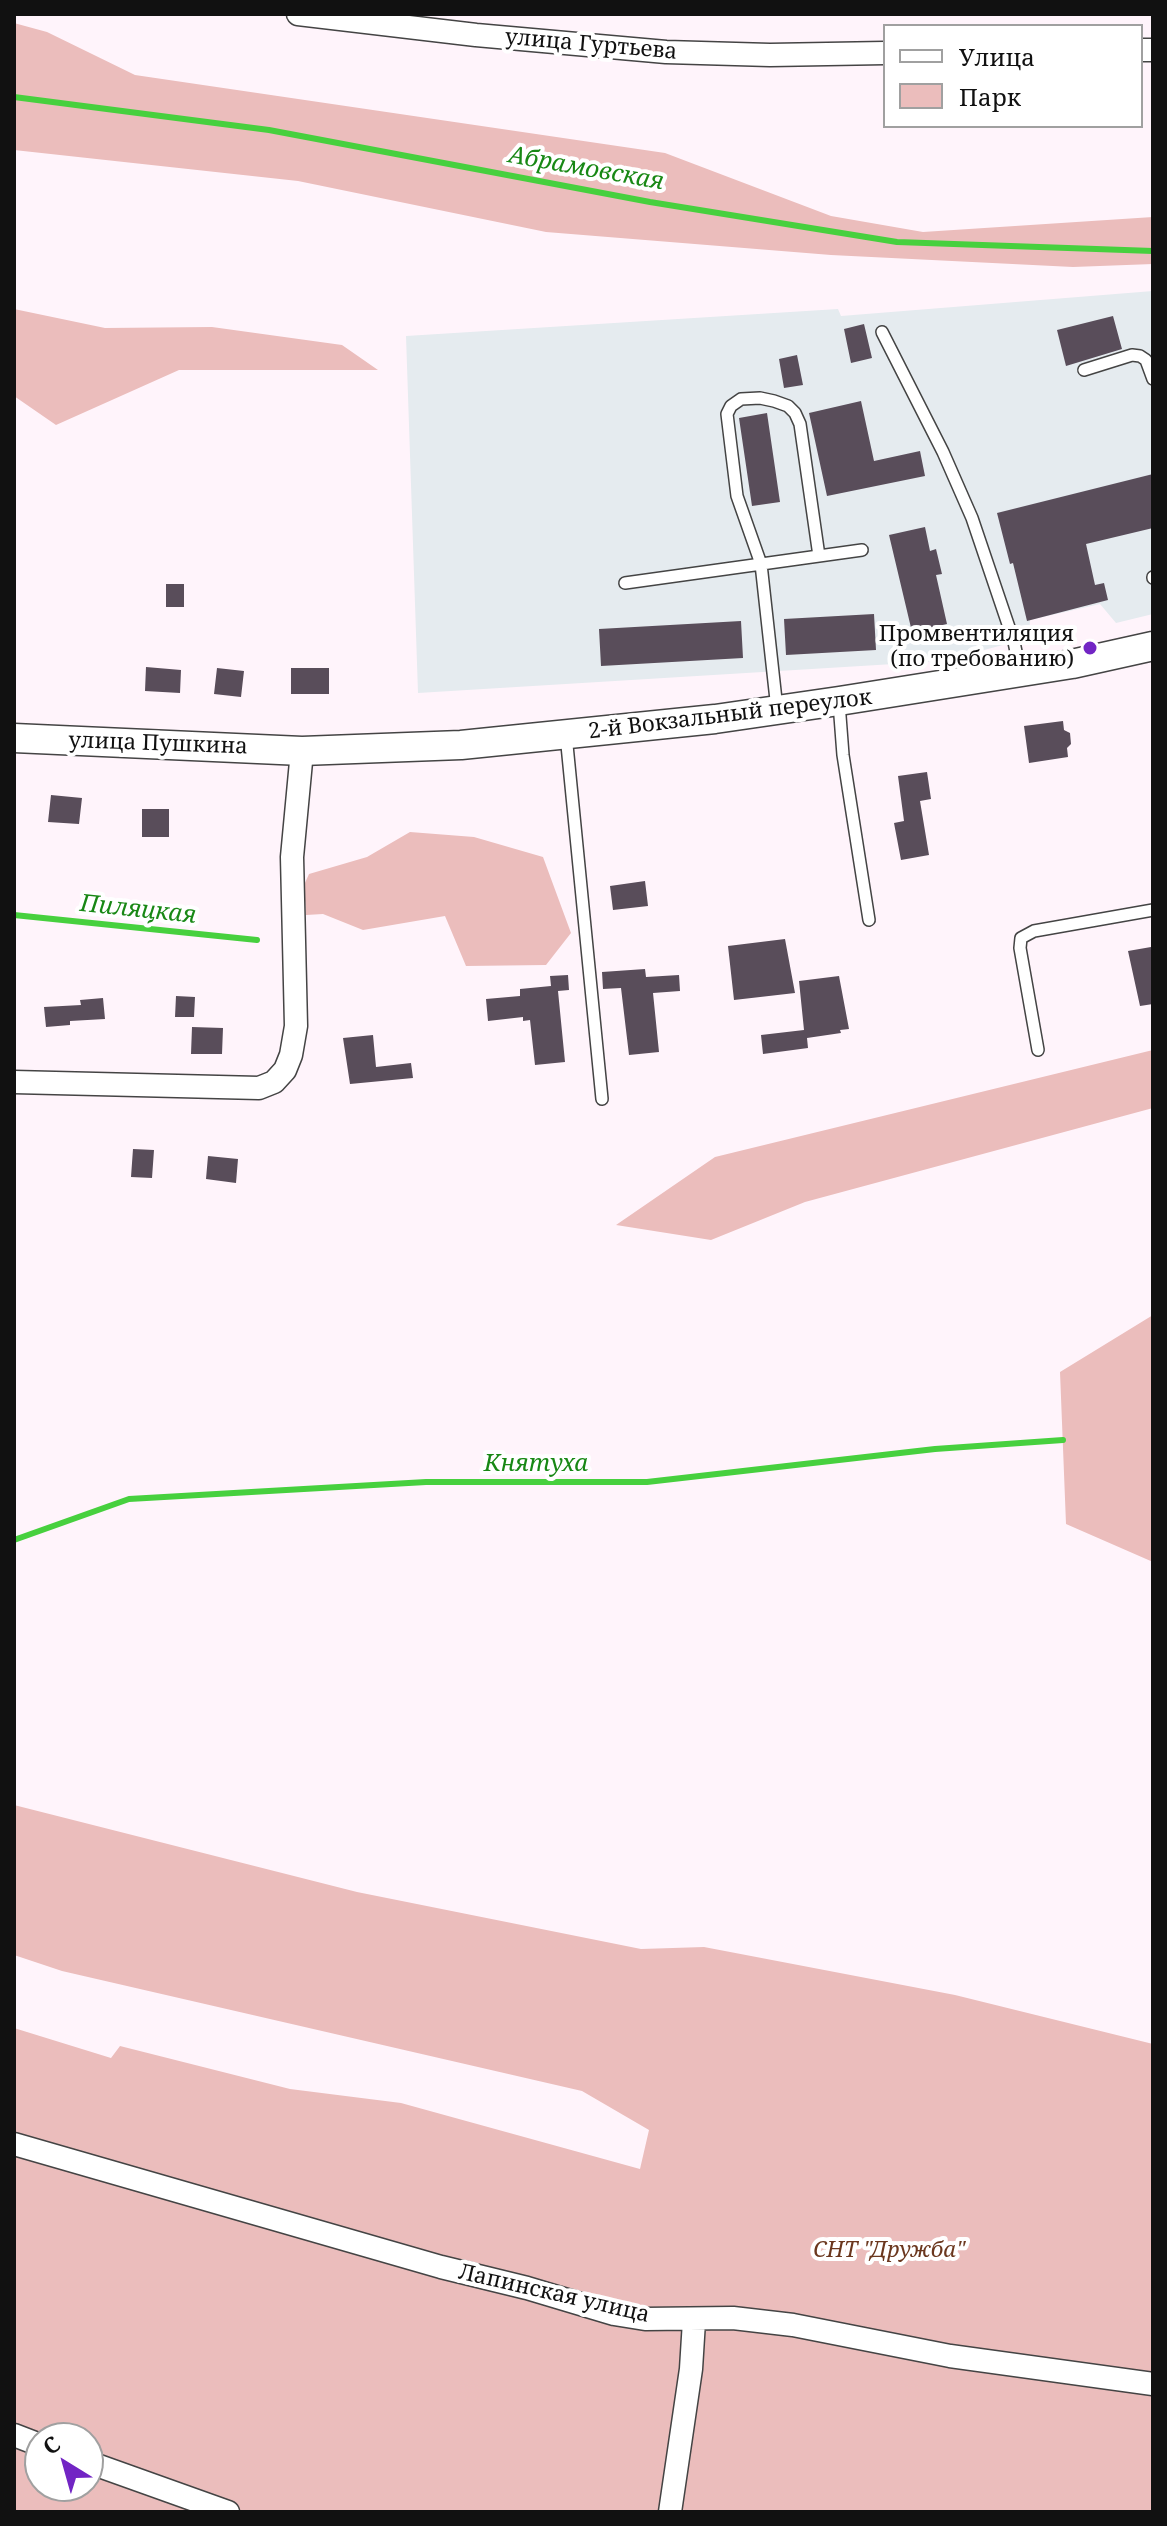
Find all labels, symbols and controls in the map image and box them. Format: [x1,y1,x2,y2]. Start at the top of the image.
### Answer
street label: улица Гуртьева [504,24,678,66]
legend [883,24,1143,128]
text: Улица [959,40,1035,73]
text: Парк [959,80,1021,113]
water label: Абрамовская [506,141,666,197]
place label: Промвентиляция (по требованию) [879,622,1074,674]
marker: Промвентиляция (по требованию) [1081,639,1099,657]
street label: 2-й Вокзальный переулок [587,685,873,745]
street label: улица Пушкина [68,728,248,760]
water label: Пиляцкая [78,890,198,930]
water label: Княтуха [484,1450,588,1478]
park label: СНТ "Дружба" [813,2238,965,2264]
street label: Лапинская улица [456,2259,652,2329]
north arrow [24,2422,104,2502]
text: С [36,2428,66,2461]

